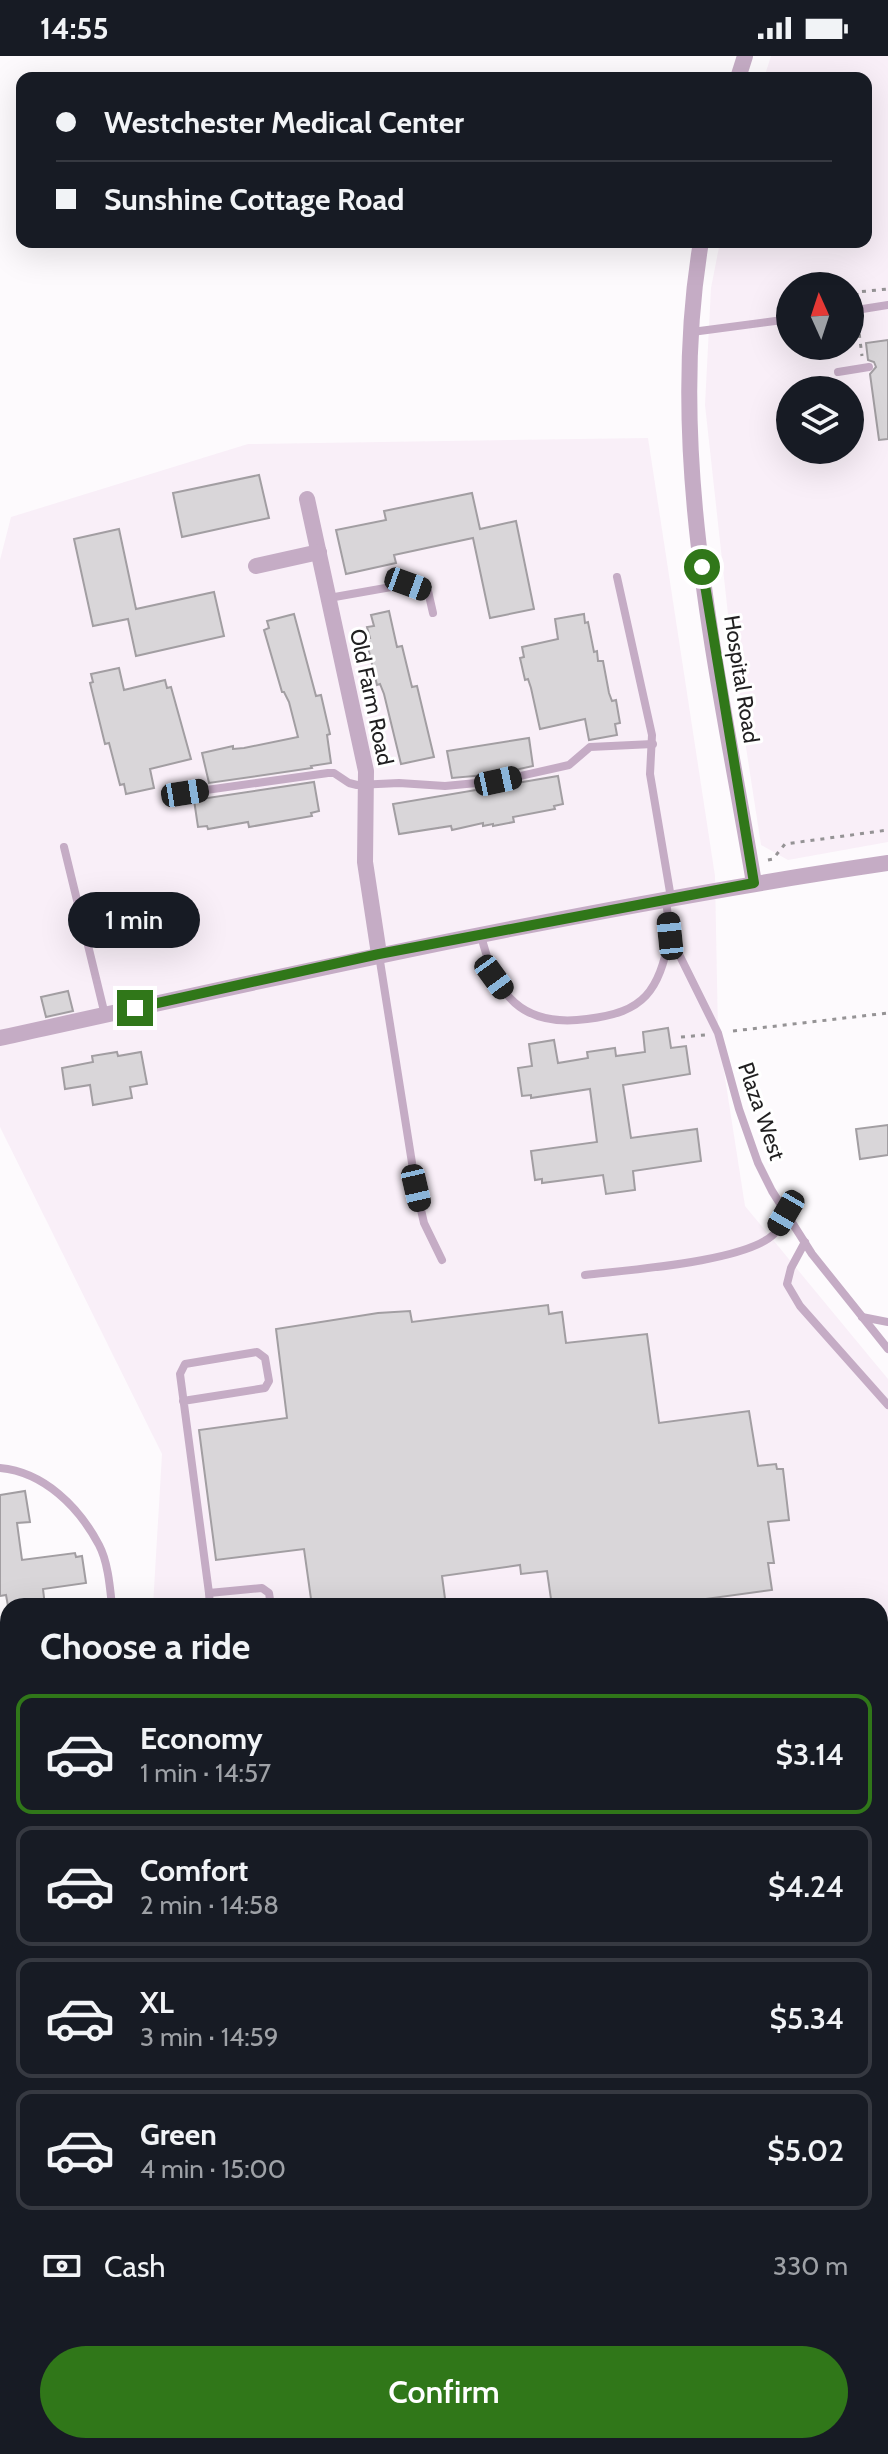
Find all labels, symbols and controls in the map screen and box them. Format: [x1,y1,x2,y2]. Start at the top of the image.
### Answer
text: 14:55 [40,10,109,47]
text: Westchester Medical Center [104,104,464,141]
text: Sunshine Cottage Road [104,181,404,218]
north arrow [776,272,864,360]
map controls [776,272,864,464]
button: layers [776,376,864,464]
route start [684,549,720,585]
car [381,565,435,603]
street label: Hospital Road [718,613,765,745]
street label: Old Farm Road [344,626,399,768]
car [472,764,524,798]
car [159,777,211,809]
callout: 1 min [69,892,201,948]
text: 1 min [105,904,163,936]
car [656,911,684,961]
car [470,951,518,1003]
route end [117,990,153,1026]
street label: Plaza West [732,1059,791,1164]
car [399,1162,433,1214]
car [764,1186,808,1240]
text: Choose a ride [40,1624,250,1668]
icon: car [44,1718,116,1790]
text: Economy [140,1720,263,1757]
text: $3.14 [776,1736,844,1773]
text: 1 min · 14:57 [140,1757,271,1789]
icon: car [44,1850,116,1922]
text: Comfort [140,1852,248,1889]
text: $4.24 [768,1868,844,1905]
text: 2 min · 14:58 [140,1889,279,1921]
icon: car [44,1982,116,2054]
text: XL [140,1984,174,2021]
text: $5.34 [770,2000,844,2037]
text: 3 min · 14:59 [140,2021,278,2053]
icon: car [44,2114,116,2186]
text: Green [140,2116,217,2153]
text: $5.02 [767,2132,844,2169]
text: 4 min · 15:00 [140,2153,286,2185]
icon: cash [40,2244,84,2288]
text: Cash [104,2248,166,2285]
text: 330 m [773,2250,848,2282]
button: Confirm [40,2346,848,2438]

